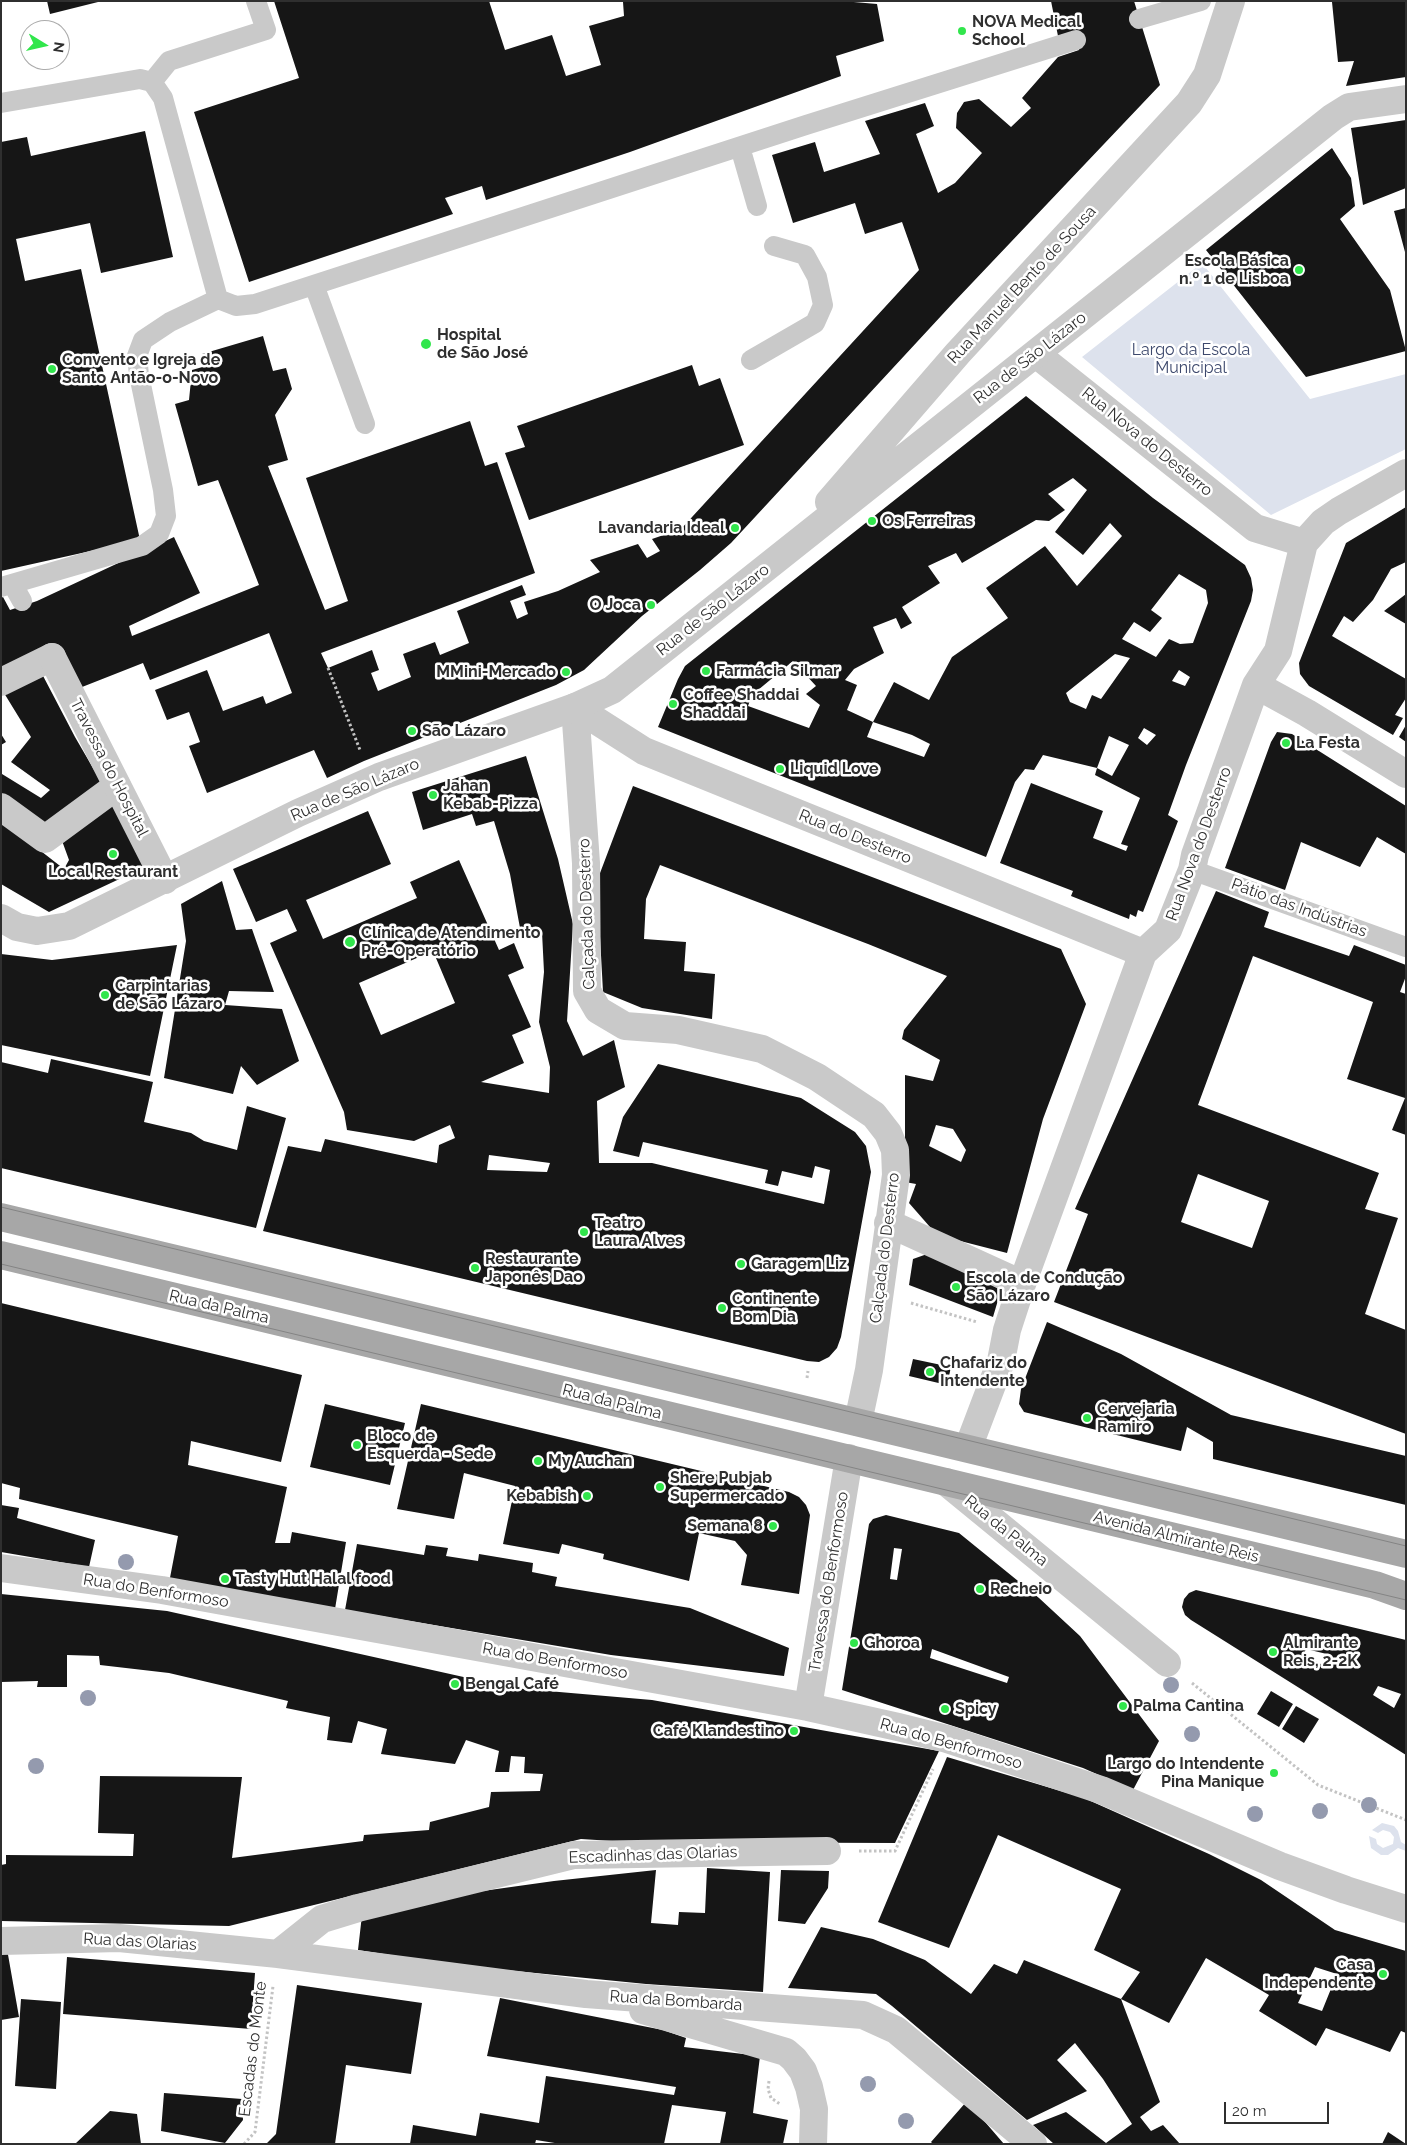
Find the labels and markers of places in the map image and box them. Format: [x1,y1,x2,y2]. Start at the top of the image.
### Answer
place label: NOVA Medical School [972,12,1081,50]
marker: NOVA Medical School [956,25,968,37]
place label: Escola Básica n.º 1 de Lisboa [1179,251,1289,289]
marker: Escola Básica n.º 1 de Lisboa [1293,264,1305,276]
place label: Hospital de São José [437,325,528,363]
marker: Hospital de São José [419,337,433,351]
place label: Convento e Igreja de Santo Antão-o-Novo [62,350,220,388]
marker: Convento e Igreja de Santo Antão-o-Novo [46,363,58,375]
place label: Os Ferreiras [882,511,973,531]
marker: Os Ferreiras [866,515,878,527]
place label: Lavandaria Ideal [598,518,725,538]
marker: Lavandaria Ideal [729,522,741,534]
place label: O Joca [589,595,641,615]
marker: O Joca [645,599,657,611]
place label: Farmácia Silmar [716,661,839,681]
place label: MMini-Mercado [436,662,556,682]
marker: Farmácia Silmar [700,665,712,677]
marker: MMini-Mercado [560,666,572,678]
place label: Coffee Shaddai Shaddai [683,685,799,723]
marker: Coffee Shaddai Shaddai [667,698,679,710]
place label: São Lázaro [422,721,506,741]
marker: São Lázaro [406,725,418,737]
place label: La Festa [1296,733,1360,753]
marker: La Festa [1280,737,1292,749]
place label: Liquid Love [790,759,878,779]
marker: Liquid Love [774,763,786,775]
place label: Jahan Kebab-Pizza [443,776,538,814]
marker: Jahan Kebab-Pizza [427,789,439,801]
marker: Local Restaurant [107,848,119,860]
place label: Local Restaurant [48,862,178,882]
place label: Clínica de Atendimento Pré-Operatório [361,923,541,961]
marker: Clínica de Atendimento Pré-Operatório [343,935,357,949]
place label: Carpintarias de São Lázaro [115,976,223,1014]
marker: Carpintarias de São Lázaro [99,989,111,1001]
place label: Teatro Laura Alves [594,1213,683,1251]
marker: Teatro Laura Alves [578,1226,590,1238]
place label: Restaurante Japonês Dao [485,1249,583,1287]
place label: Garagem Liz [751,1254,847,1274]
marker: Garagem Liz [735,1258,747,1270]
marker: Restaurante Japonês Dao [469,1262,481,1274]
place label: Escola de Condução São Lázaro [966,1268,1122,1306]
marker: Escola de Condução São Lázaro [950,1281,962,1293]
place label: Continente Bom Dia [732,1289,817,1327]
marker: Continente Bom Dia [716,1302,728,1314]
place label: Chafariz do Intendente [940,1353,1027,1391]
marker: Chafariz do Intendente [924,1366,936,1378]
place label: Cervejaria Ramiro [1097,1399,1175,1437]
marker: Cervejaria Ramiro [1081,1412,1093,1424]
place label: Bloco de Esquerda - Sede [367,1426,493,1464]
marker: Bloco de Esquerda - Sede [351,1439,363,1451]
place label: My Auchan [548,1451,633,1471]
marker: My Auchan [532,1455,544,1467]
place label: Shere Pubjab Supermercado [670,1468,784,1506]
marker: Shere Pubjab Supermercado [654,1481,666,1493]
place label: Kebabish [506,1486,577,1506]
marker: Kebabish [581,1490,593,1502]
place label: Semana 8 [687,1516,763,1536]
marker: Semana 8 [767,1520,779,1532]
place label: Tasty Hut Halal food [235,1569,391,1589]
marker: Tasty Hut Halal food [219,1573,231,1585]
place label: Recheio [990,1579,1052,1599]
marker: Recheio [974,1583,986,1595]
place label: Ghoroa [864,1633,920,1653]
place label: Almirante Reis, 2-2K [1283,1633,1358,1671]
marker: Ghoroa [848,1637,860,1649]
marker: Almirante Reis, 2-2K [1267,1646,1279,1658]
place label: Bengal Café [465,1674,559,1694]
marker: Bengal Café [449,1678,461,1690]
place label: Palma Cantina [1133,1696,1244,1716]
place label: Spicy [955,1699,997,1719]
marker: Palma Cantina [1117,1700,1129,1712]
marker: Spicy [939,1703,951,1715]
place label: Café Klandestino [653,1721,784,1741]
marker: Café Klandestino [788,1725,800,1737]
place label: Largo do Intendente Pina Manique [1107,1754,1264,1792]
marker: Largo do Intendente Pina Manique [1268,1767,1280,1779]
place label: Casa Independente [1264,1955,1373,1993]
marker: Casa Independente [1377,1968,1389,1980]

